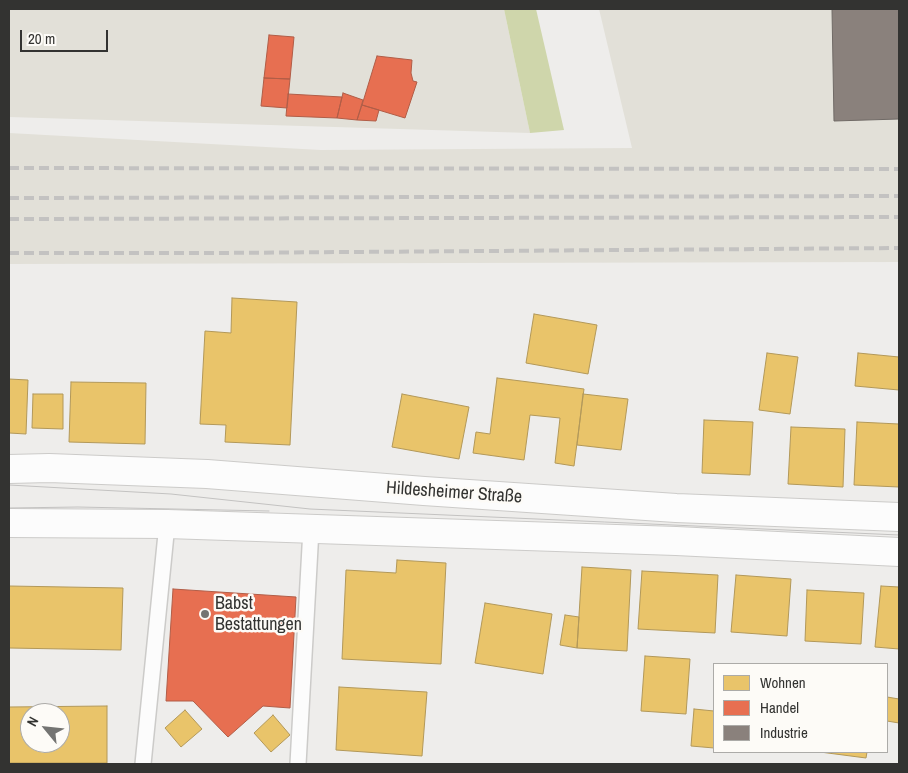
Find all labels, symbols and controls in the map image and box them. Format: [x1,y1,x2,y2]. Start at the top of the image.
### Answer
scale bar [22,20,110,52]
text: 20 m [28,28,55,49]
street label: Hildesheimer Straße [385,477,523,509]
place label: Babst Bestattungen [215,593,302,636]
marker: Babst Bestattungen [199,608,211,620]
legend [713,663,888,753]
text: Wohnen [760,672,806,693]
text: Handel [760,697,799,718]
north arrow [20,703,70,753]
text: N [23,714,43,729]
text: Industrie [760,722,808,743]

